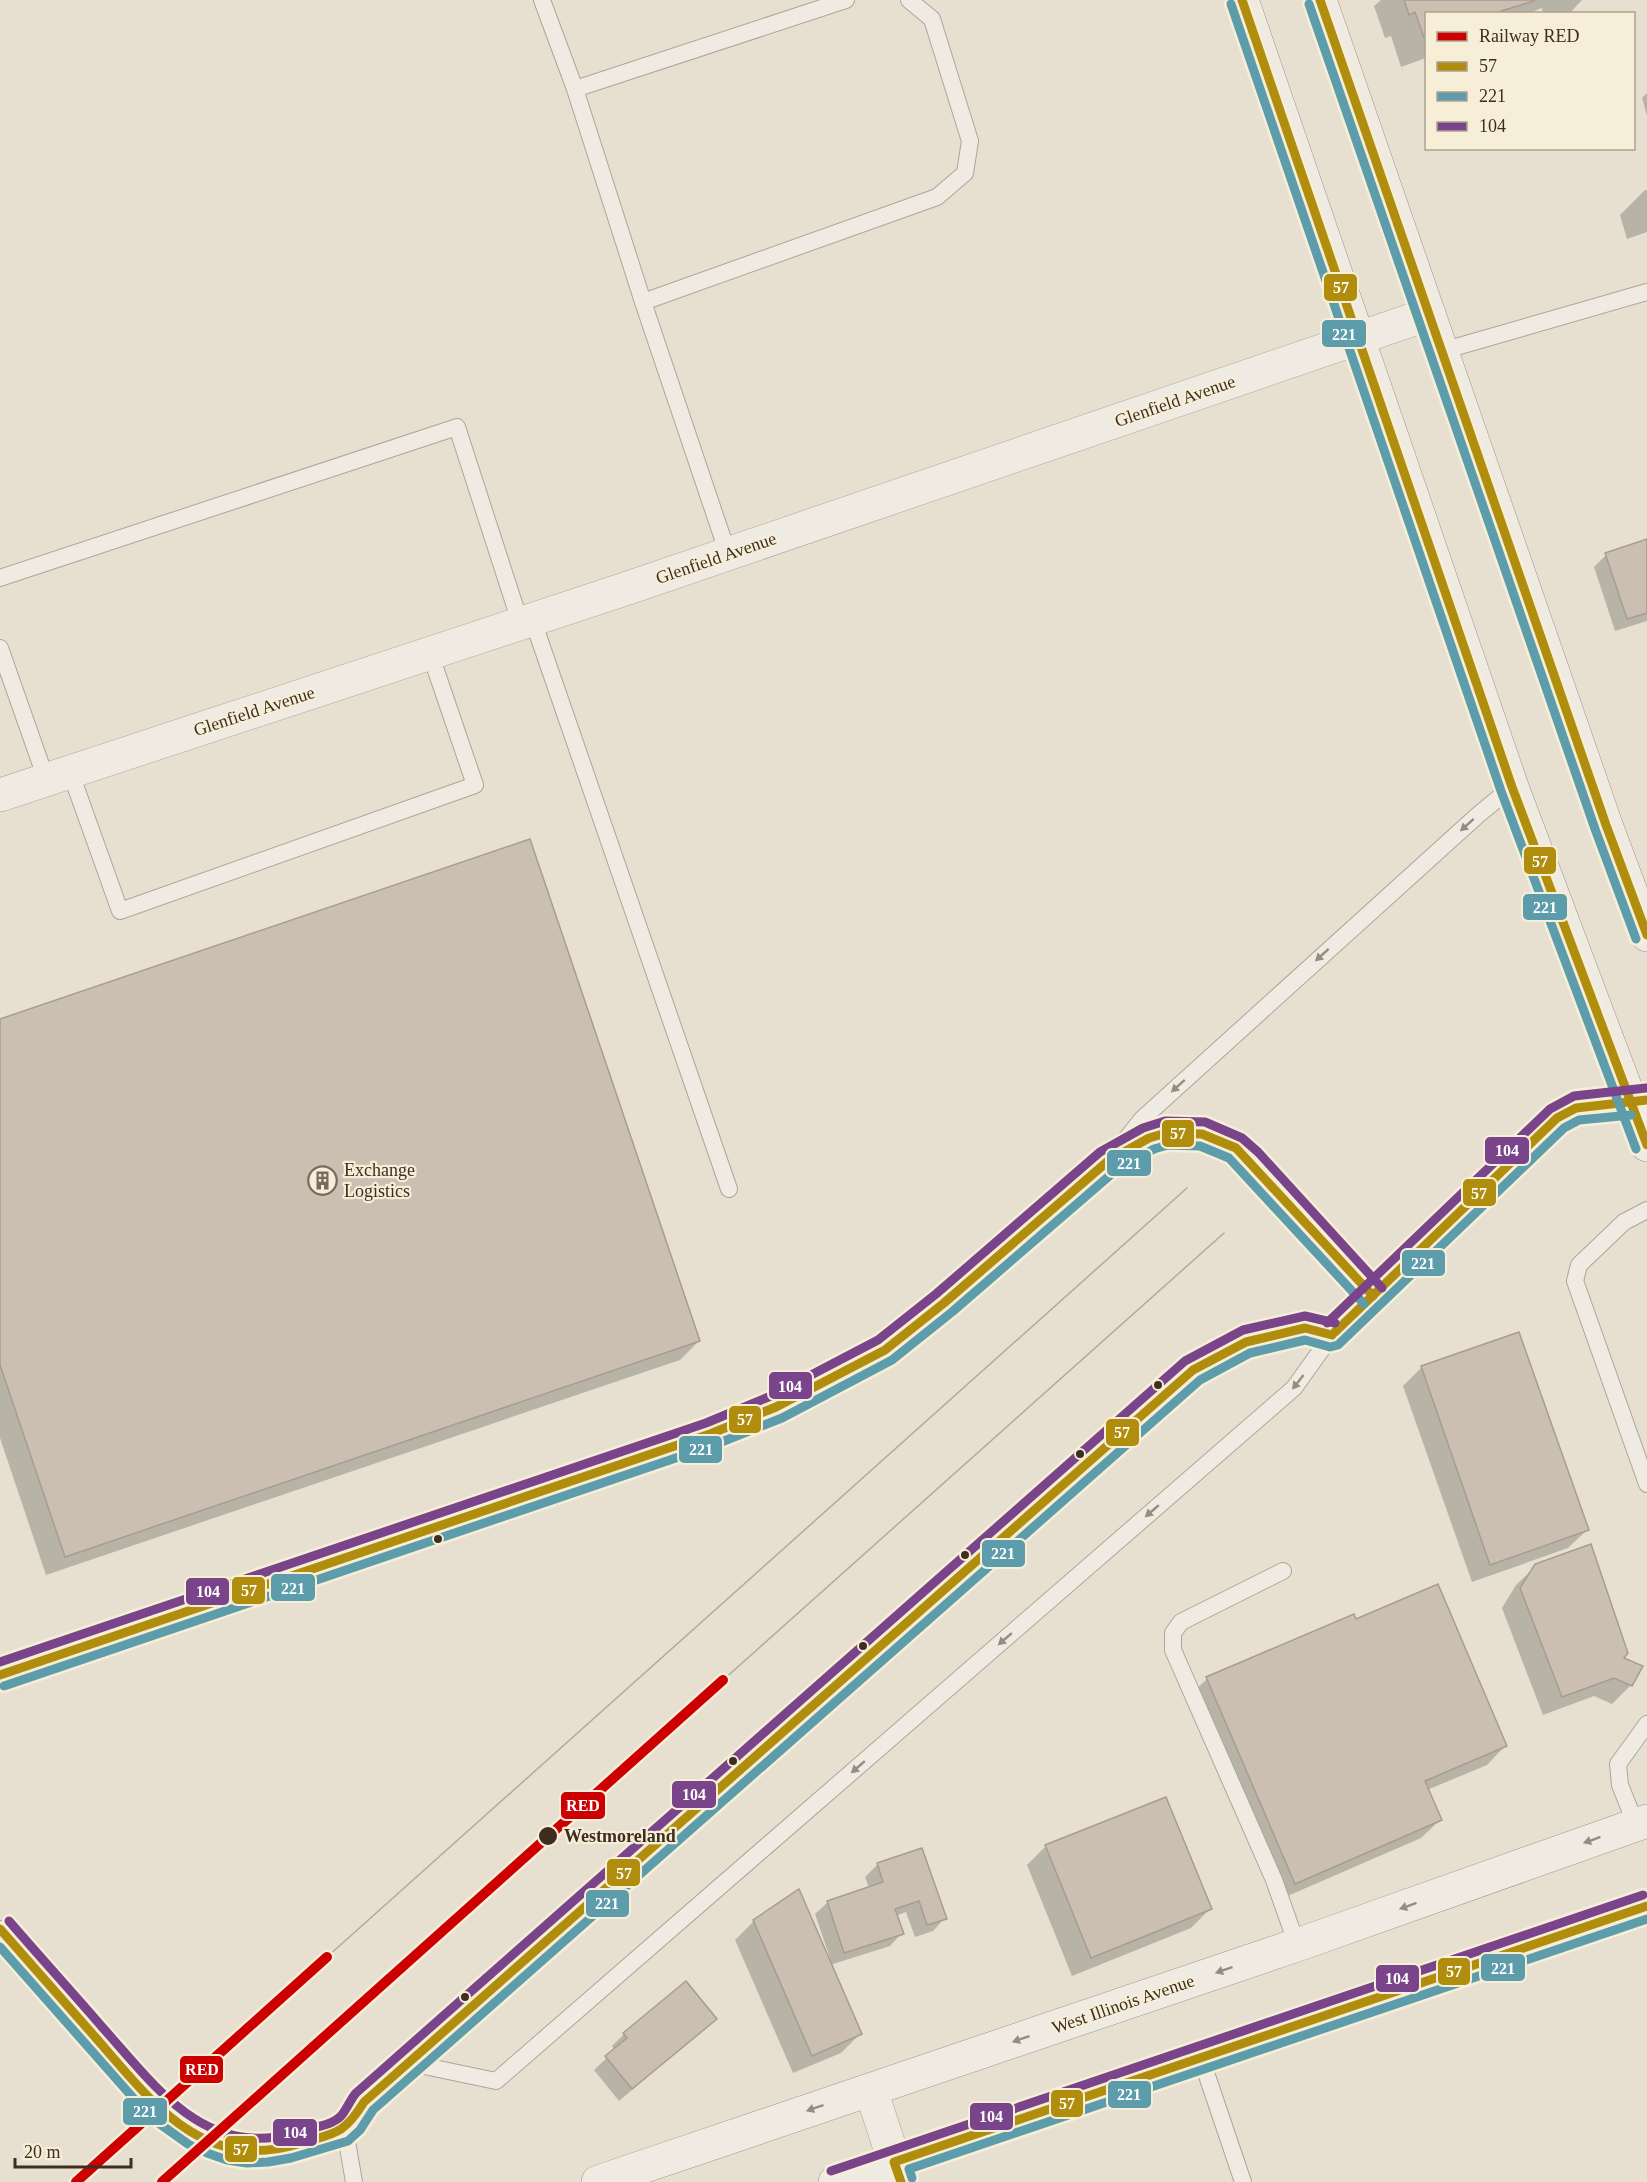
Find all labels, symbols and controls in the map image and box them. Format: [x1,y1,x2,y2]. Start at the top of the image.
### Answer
legend [1425,12,1635,150]
text: Railway RED [1479,26,1580,46]
text: 57 [1479,56,1497,76]
text: 221 [1479,86,1506,106]
text: 104 [1479,116,1506,136]
line badge: 57 [1323,273,1358,302]
text: 57 [1333,279,1349,296]
line badge: 221 [1321,319,1367,348]
text: 221 [1332,326,1356,343]
street label: Glenfield Avenue [1112,371,1238,431]
street label: Glenfield Avenue [653,528,779,588]
street label: Glenfield Avenue [191,682,317,740]
one-way arrow [1460,818,1475,831]
line badge: 57 [1523,846,1557,875]
text: 57 [1532,853,1548,870]
line badge: 221 [1522,893,1568,921]
text: 221 [1533,899,1557,916]
one-way arrow [1315,948,1330,962]
one-way arrow [1171,1079,1186,1092]
line badge: 57 [1161,1119,1195,1148]
text: 57 [1170,1125,1186,1142]
line badge: 104 [1484,1136,1530,1165]
text: 104 [1495,1142,1519,1159]
line badge: 221 [1106,1149,1152,1177]
text: 221 [1117,1155,1141,1172]
place label: Exchange Logistics [344,1160,415,1201]
building icon: Exchange Logistics [307,1164,339,1196]
line badge: 57 [1462,1178,1497,1207]
text: 57 [1471,1185,1487,1202]
line badge: 221 [1401,1249,1446,1277]
text: 221 [1411,1255,1435,1272]
line badge: 104 [768,1371,813,1400]
one-way arrow [1292,1374,1304,1389]
text: 104 [778,1378,802,1395]
unlabelled marker [1152,1379,1164,1391]
line badge: 57 [728,1405,762,1434]
text: 57 [737,1411,753,1428]
line badge: 57 [1105,1418,1140,1447]
text: 57 [1114,1424,1130,1441]
line badge: 221 [678,1435,723,1464]
text: 221 [689,1441,713,1458]
unlabelled marker [1074,1448,1086,1460]
one-way arrow [1145,1504,1160,1517]
unlabelled marker [432,1533,444,1545]
line badge: 221 [981,1539,1026,1568]
text: 221 [991,1545,1015,1562]
unlabelled marker [959,1549,971,1561]
line badge: 221 [270,1573,316,1602]
line badge: 57 [231,1576,266,1605]
line badge: 104 [185,1577,230,1606]
text: 221 [281,1580,305,1597]
text: 57 [241,1582,257,1599]
text: 104 [196,1583,220,1600]
one-way arrow [998,1632,1013,1645]
unlabelled marker [857,1640,869,1652]
unlabelled marker [727,1755,739,1767]
one-way arrow [850,1760,865,1774]
line badge: 104 [671,1780,717,1809]
text: 104 [682,1786,706,1803]
line badge: RED [560,1791,606,1820]
text: RED [566,1797,600,1814]
marker: Westmoreland [537,1825,559,1847]
place label: Westmoreland [564,1826,676,1846]
one-way arrow [1583,1836,1601,1846]
line badge: 57 [606,1858,641,1887]
text: 57 [616,1865,632,1882]
line badge: 221 [585,1889,630,1918]
text: 221 [595,1895,619,1912]
one-way arrow [1399,1901,1417,1911]
line badge: 221 [1480,1953,1526,1982]
line badge: 57 [1437,1957,1471,1986]
text: 221 [1491,1960,1515,1977]
text: 57 [1446,1963,1462,1980]
line badge: 104 [1375,1964,1420,1993]
one-way arrow [1215,1965,1233,1975]
street label: West Illinois Avenue [1049,1970,1197,2038]
text: 104 [1385,1970,1409,1987]
unlabelled marker [459,1991,471,2003]
one-way arrow [1011,2035,1029,2044]
line badge: RED [179,2055,224,2084]
text: RED [185,2061,219,2078]
line badge: 221 [1107,2080,1152,2109]
text: 221 [1117,2086,1141,2103]
line badge: 57 [1050,2089,1084,2118]
text: 57 [1059,2095,1075,2112]
line badge: 221 [122,2097,168,2126]
line badge: 104 [969,2102,1014,2131]
text: 221 [133,2103,157,2120]
one-way arrow [806,2104,824,2114]
text: 104 [979,2108,1003,2125]
line badge: 104 [272,2118,318,2147]
text: 104 [283,2124,307,2141]
scale bar [15,2131,130,2169]
line badge: 57 [224,2135,258,2163]
text: 57 [233,2141,249,2158]
text: 20 m [24,2142,61,2162]

